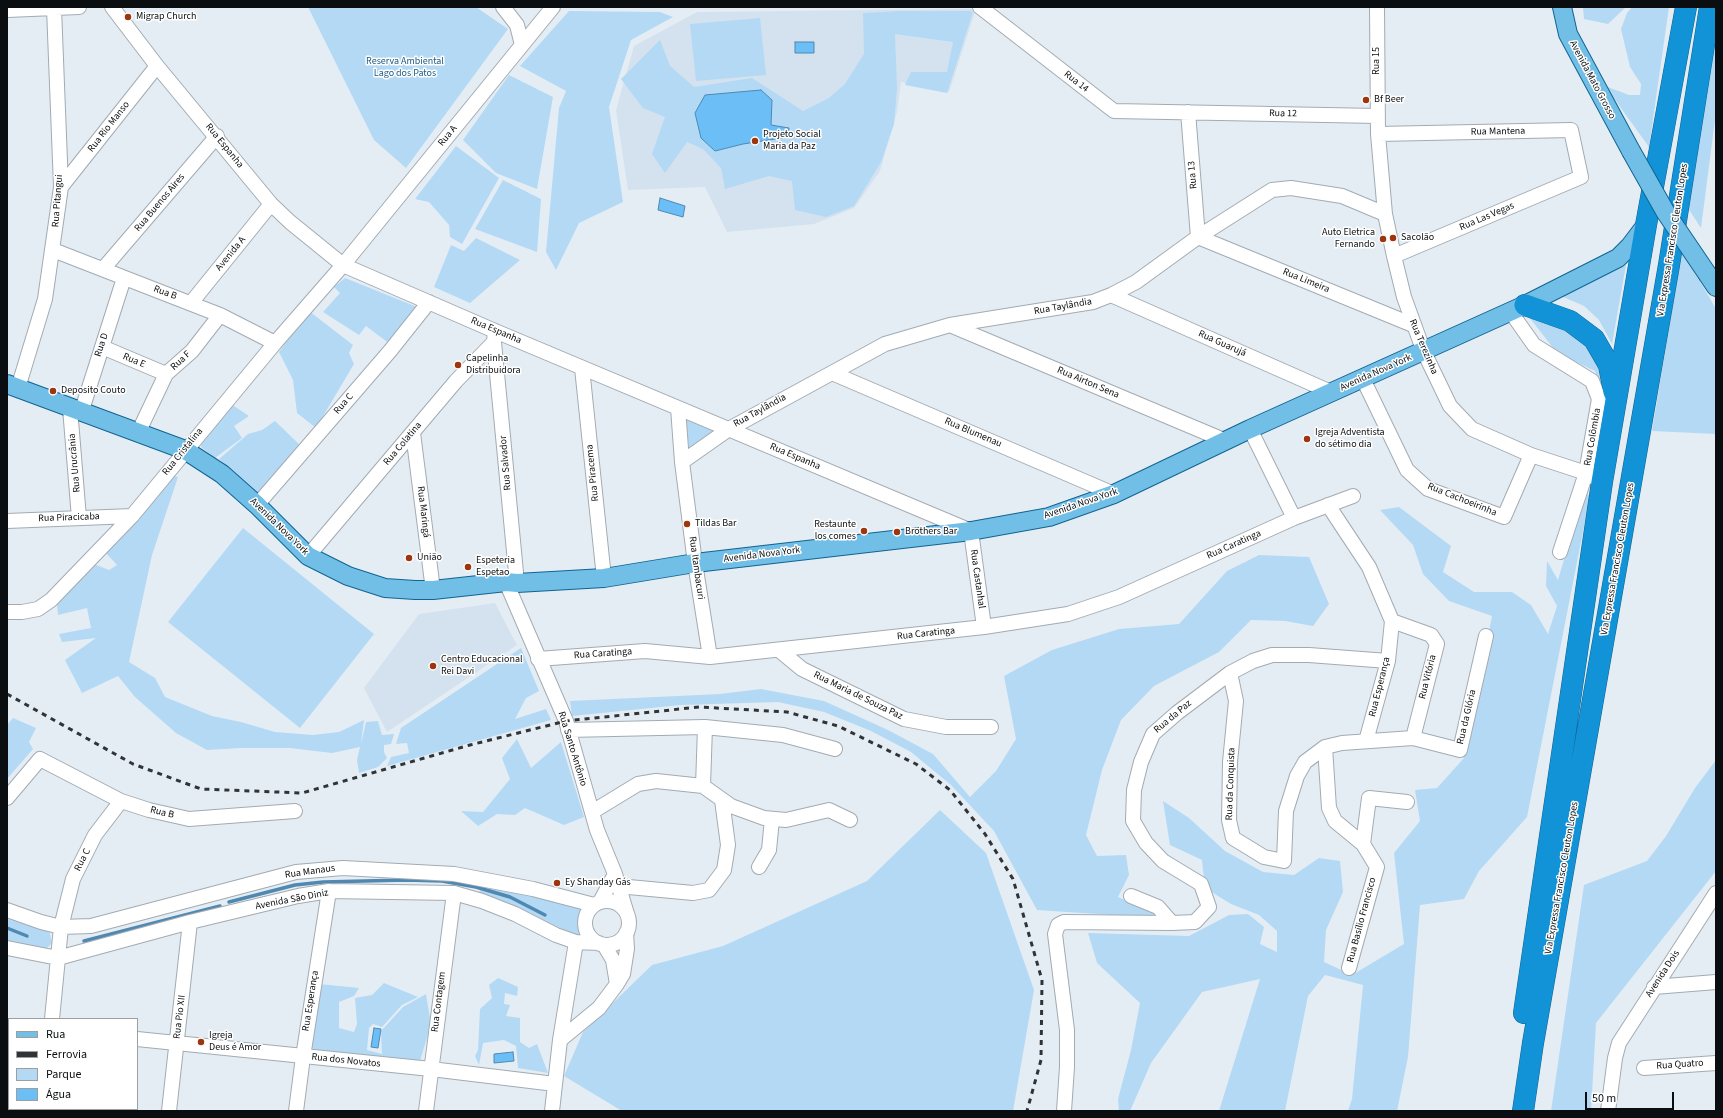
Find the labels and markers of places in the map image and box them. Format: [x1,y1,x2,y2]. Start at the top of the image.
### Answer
place label: Migrap Church [136,11,197,23]
marker: Migrap Church [123,12,133,22]
place label: Bf Beer [1374,94,1404,106]
marker: Bf Beer [1361,95,1371,105]
place label: Projeto Social Maria da Paz [763,129,821,152]
marker: Projeto Social Maria da Paz [750,136,760,146]
place label: Auto Eletrica Fernando [1322,227,1375,250]
place label: Sacolão [1401,232,1434,244]
marker: Sacolão [1388,233,1398,243]
marker: Auto Eletrica Fernando [1378,234,1388,244]
place label: Capelinha Distribuidora [466,353,521,376]
marker: Capelinha Distribuidora [453,360,463,370]
place label: Deposito Couto [61,385,126,397]
marker: Deposito Couto [48,386,58,396]
place label: Igreja Adventista do sétimo dia [1315,427,1385,450]
marker: Igreja Adventista do sétimo dia [1302,434,1312,444]
place label: Tildas Bar [695,518,737,530]
marker: Tildas Bar [682,519,692,529]
place label: Restaunte los comes [814,519,856,542]
marker: Restaunte los comes [859,526,869,536]
place label: Brothers Bar [905,526,957,538]
marker: Brothers Bar [892,527,902,537]
place label: União [417,552,442,564]
marker: União [404,553,414,563]
place label: Espeteria Espetao [476,555,515,578]
marker: Espeteria Espetao [463,562,473,572]
place label: Centro Educacional Rei Davi [441,654,522,678]
marker: Centro Educacional Rei Davi [428,661,438,671]
place label: Ey Shanday Gás [565,877,631,889]
marker: Ey Shanday Gás [552,878,562,888]
place label: Igreja Deus é Amor [209,1030,261,1054]
marker: Igreja Deus é Amor [196,1037,206,1047]

